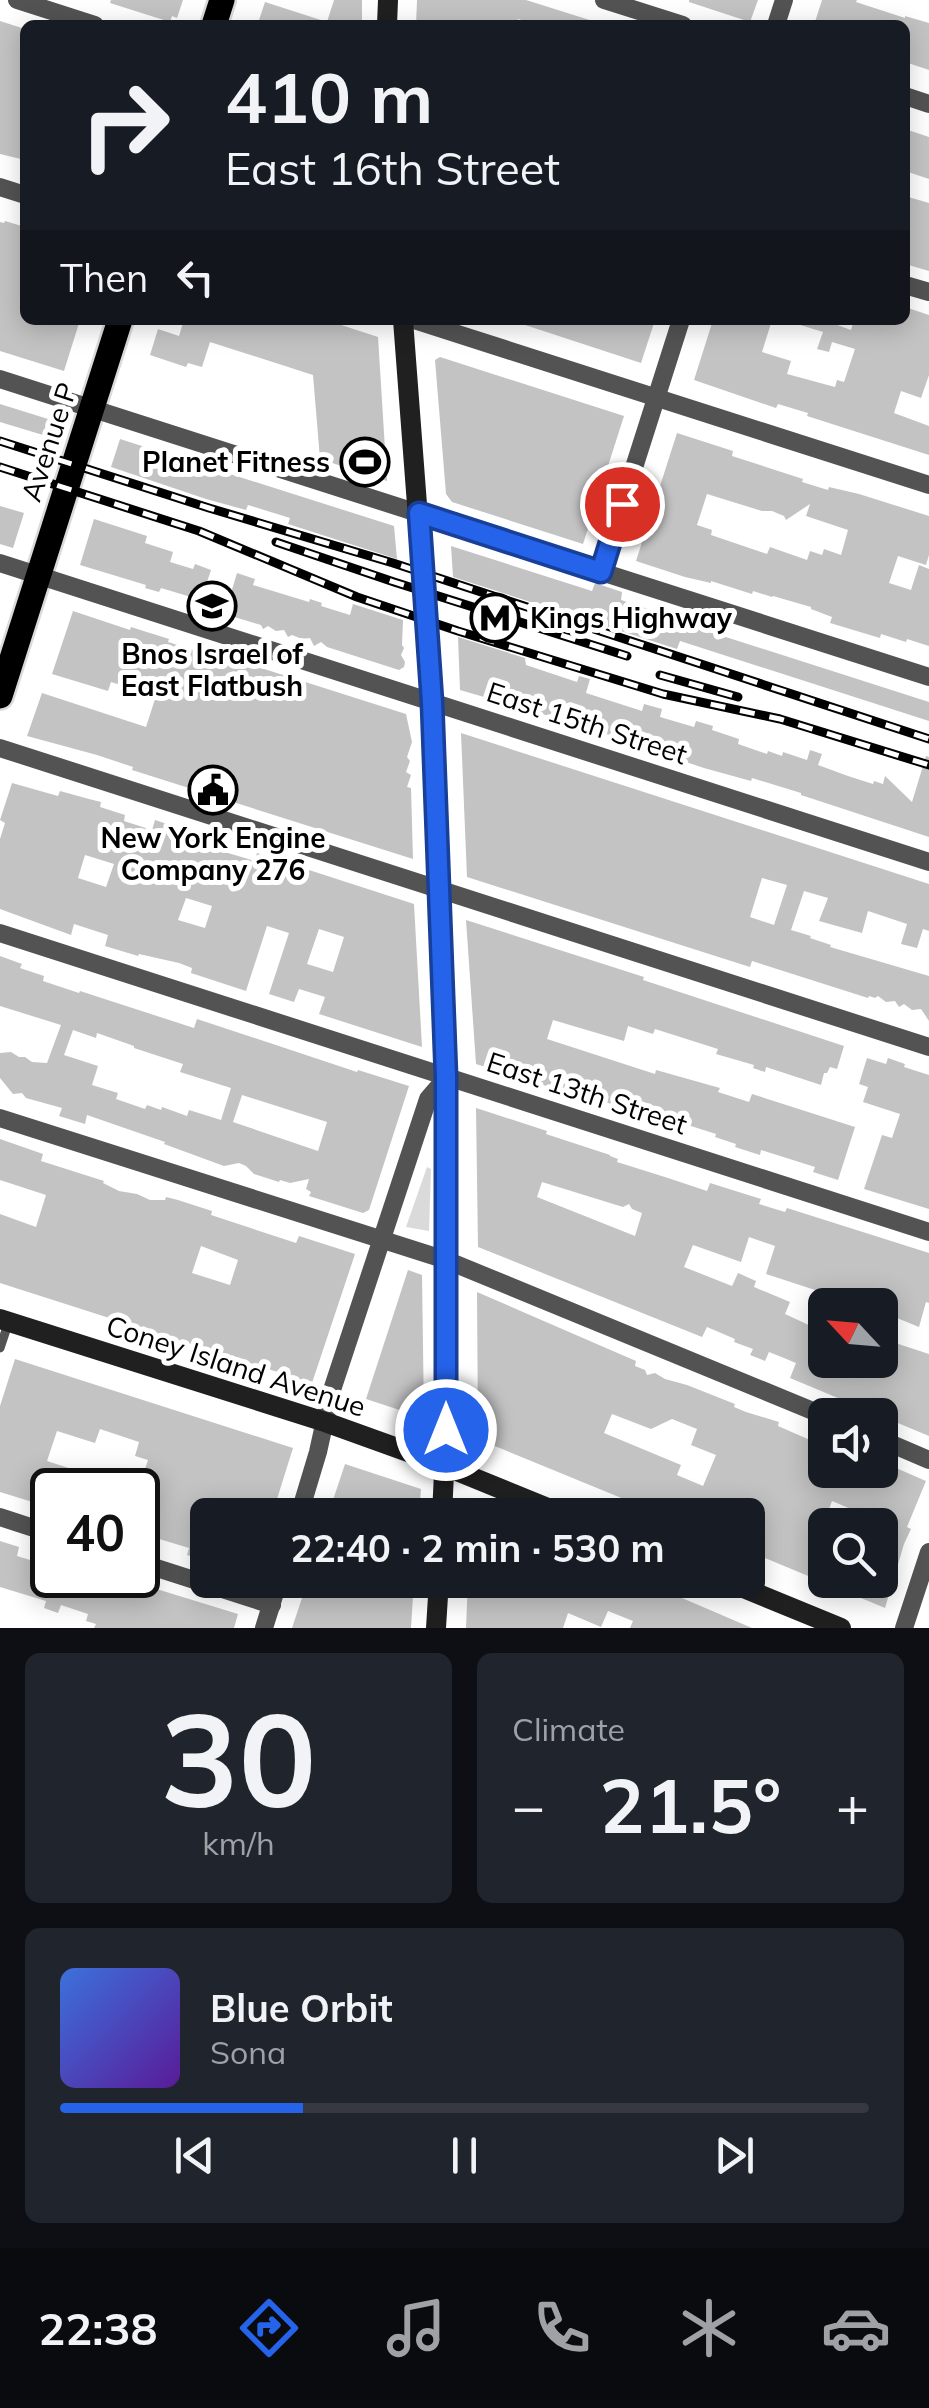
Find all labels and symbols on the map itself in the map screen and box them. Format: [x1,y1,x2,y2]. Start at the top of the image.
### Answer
street label: Avenue P [13,378,84,506]
sports icon: Planet Fitness [339,436,391,488]
place label: Planet Fitness [142,444,330,479]
pin [580,462,665,547]
school or university icon: Bnos Israel of East Flatbush [186,580,238,632]
metro station icon: Kings Highway [469,592,521,644]
place label: Kings Highway [530,600,733,635]
place label: Bnos Israel of East Flatbush [121,636,304,703]
street label: East 15th Street [483,674,692,771]
public building icon: New York Engine Company 276 [187,764,239,816]
place label: New York Engine Company 276 [100,820,326,887]
street label: East 13th Street [483,1044,692,1141]
north arrow [808,1288,898,1378]
street label: Coney Island Avenue [102,1307,370,1424]
position arrow [394,1378,498,1482]
speed limit sign: 40 [30,1468,160,1598]

